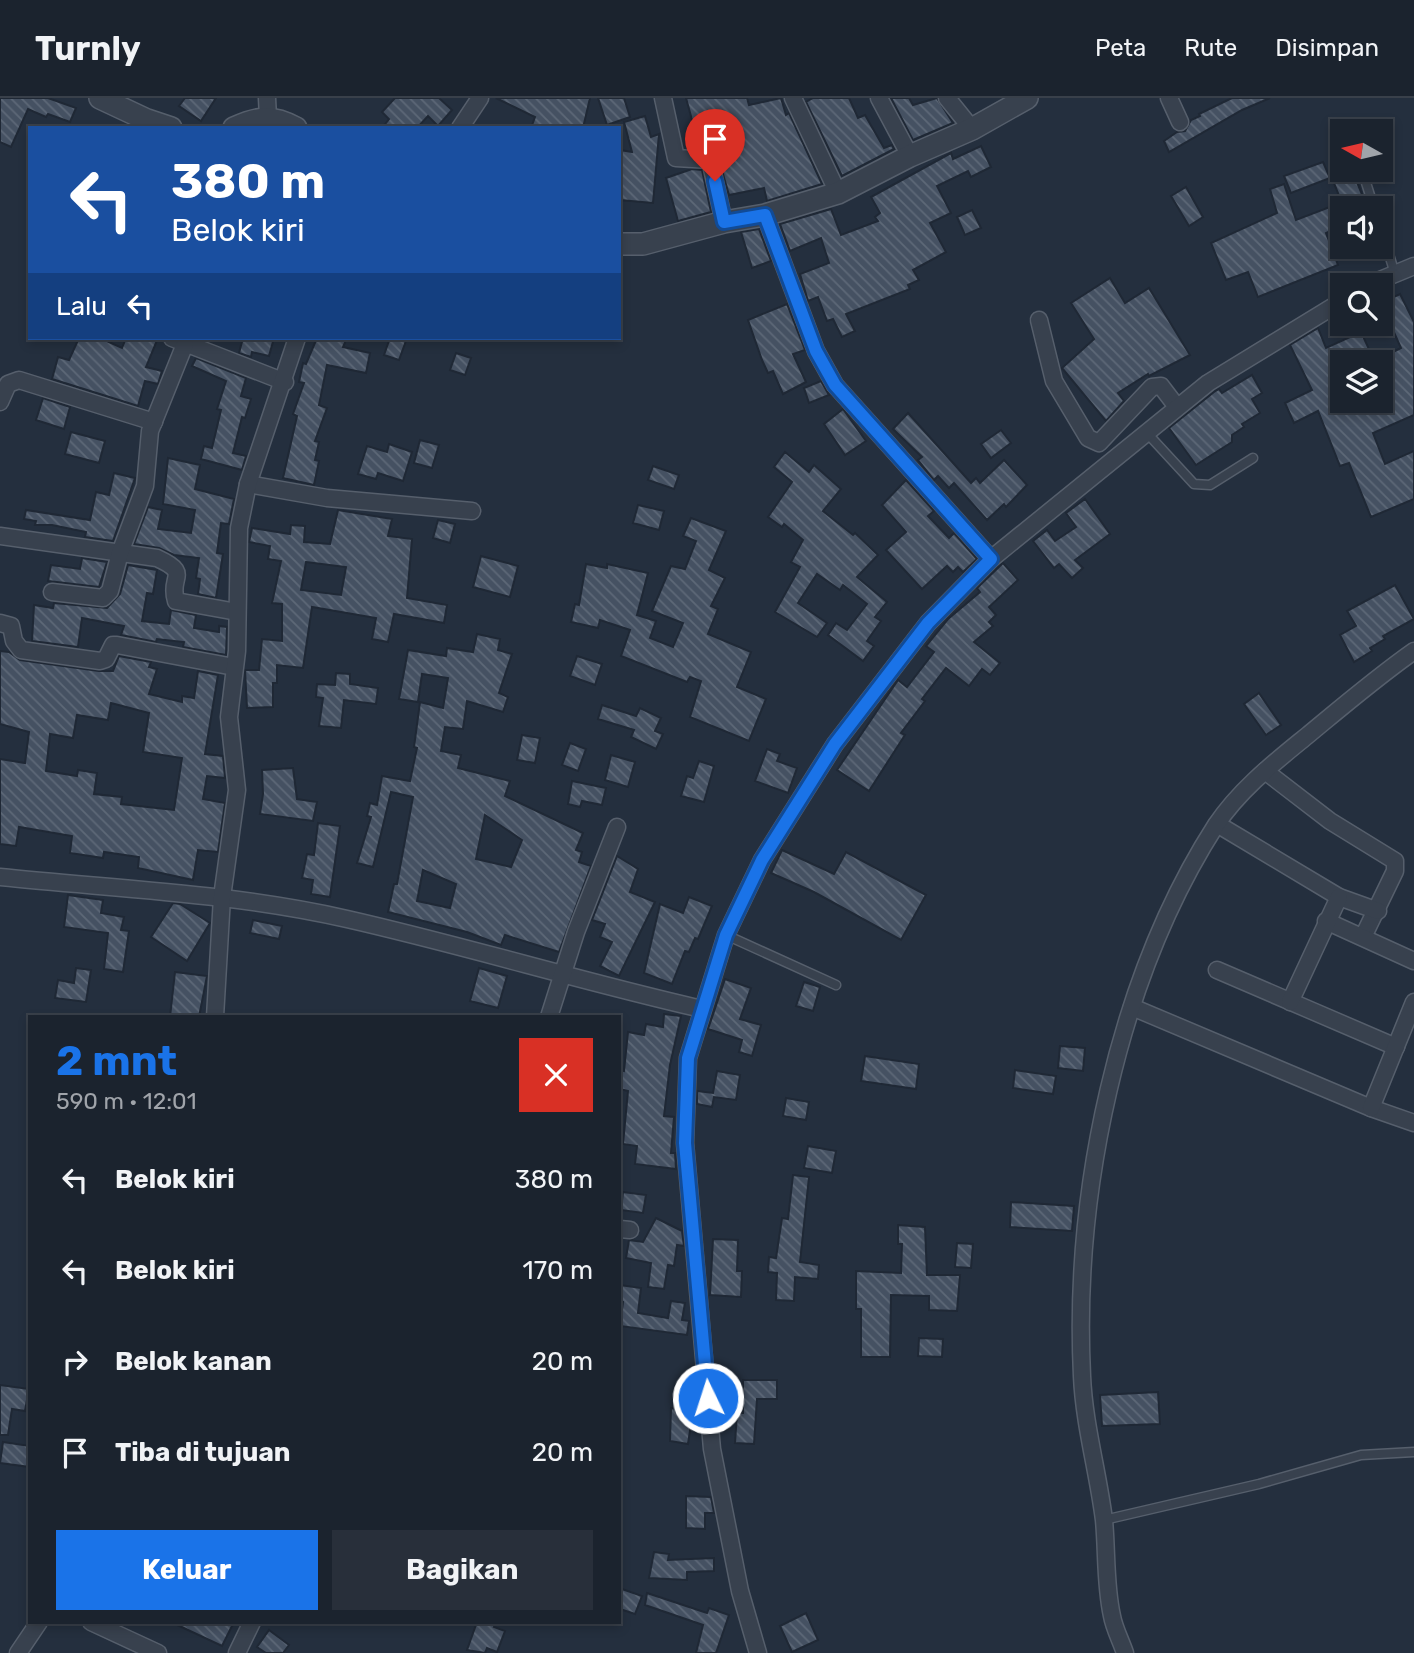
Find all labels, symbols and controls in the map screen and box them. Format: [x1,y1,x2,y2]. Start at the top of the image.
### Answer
text: Turnly [35,29,141,68]
text: Peta [1095,34,1146,62]
text: Rute [1184,34,1237,62]
text: Disimpan [1275,34,1379,62]
pin [685,109,745,181]
north arrow [1330,119,1393,182]
map controls [1330,119,1393,413]
icon: arrive [696,120,734,158]
text: 380 m [171,152,325,210]
icon: left [56,154,147,245]
button: sound [1330,196,1393,259]
text: Belok kiri [171,211,305,249]
button: search [1330,273,1393,336]
icon: left [121,287,159,325]
text: Lalu [56,291,107,322]
button: layers [1330,350,1393,413]
text: 2 mnt [56,1036,177,1086]
button: close [519,1038,593,1112]
text: 590 m · 12:01 [56,1087,197,1115]
icon: left [56,1161,94,1199]
text: Belok kiri [115,1164,235,1195]
text: 380 m [515,1164,593,1195]
icon: left [56,1252,94,1290]
text: Belok kiri [115,1255,235,1286]
text: 170 m [523,1255,593,1286]
icon: right [56,1343,94,1381]
text: Belok kanan [115,1346,272,1377]
text: 20 m [532,1346,593,1377]
position arrow [671,1361,745,1435]
icon: arrive [56,1434,94,1472]
text: Tiba di tujuan [115,1437,290,1468]
text: 20 m [532,1437,593,1468]
button: Keluar [56,1530,318,1610]
button: Bagikan [332,1530,593,1610]

